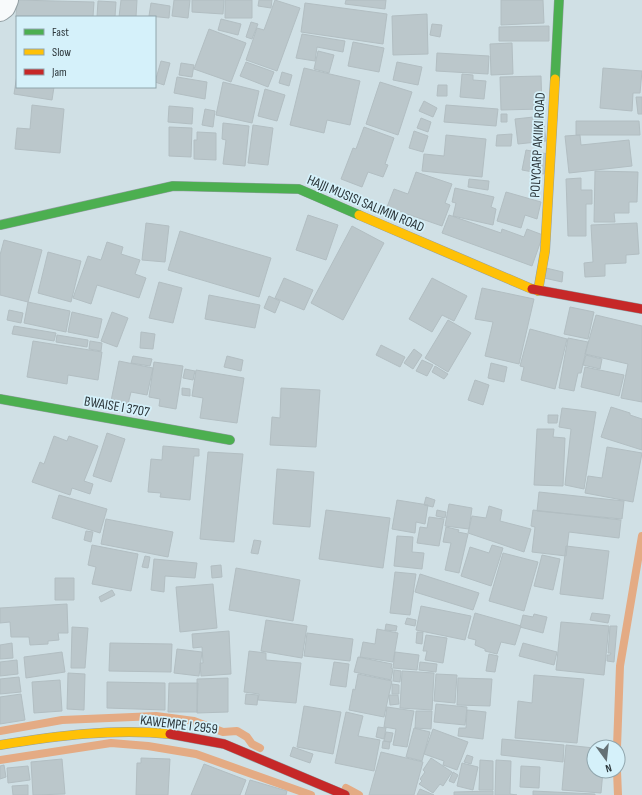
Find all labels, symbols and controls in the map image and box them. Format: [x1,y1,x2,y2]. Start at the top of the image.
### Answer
legend [16,16,156,88]
text: Fast [52,25,69,40]
text: Slow [52,45,71,60]
text: Jam [51,65,67,80]
street label: POLYCARP AKIIKI ROAD [526,92,549,198]
street label: HAJJI MUSISI SALIMIN ROAD [305,171,427,236]
street label: BWAISE I 3707 [83,392,151,421]
street label: KAWEMPE I 2959 [139,711,219,738]
north arrow [586,739,626,779]
text: N [604,761,613,775]

